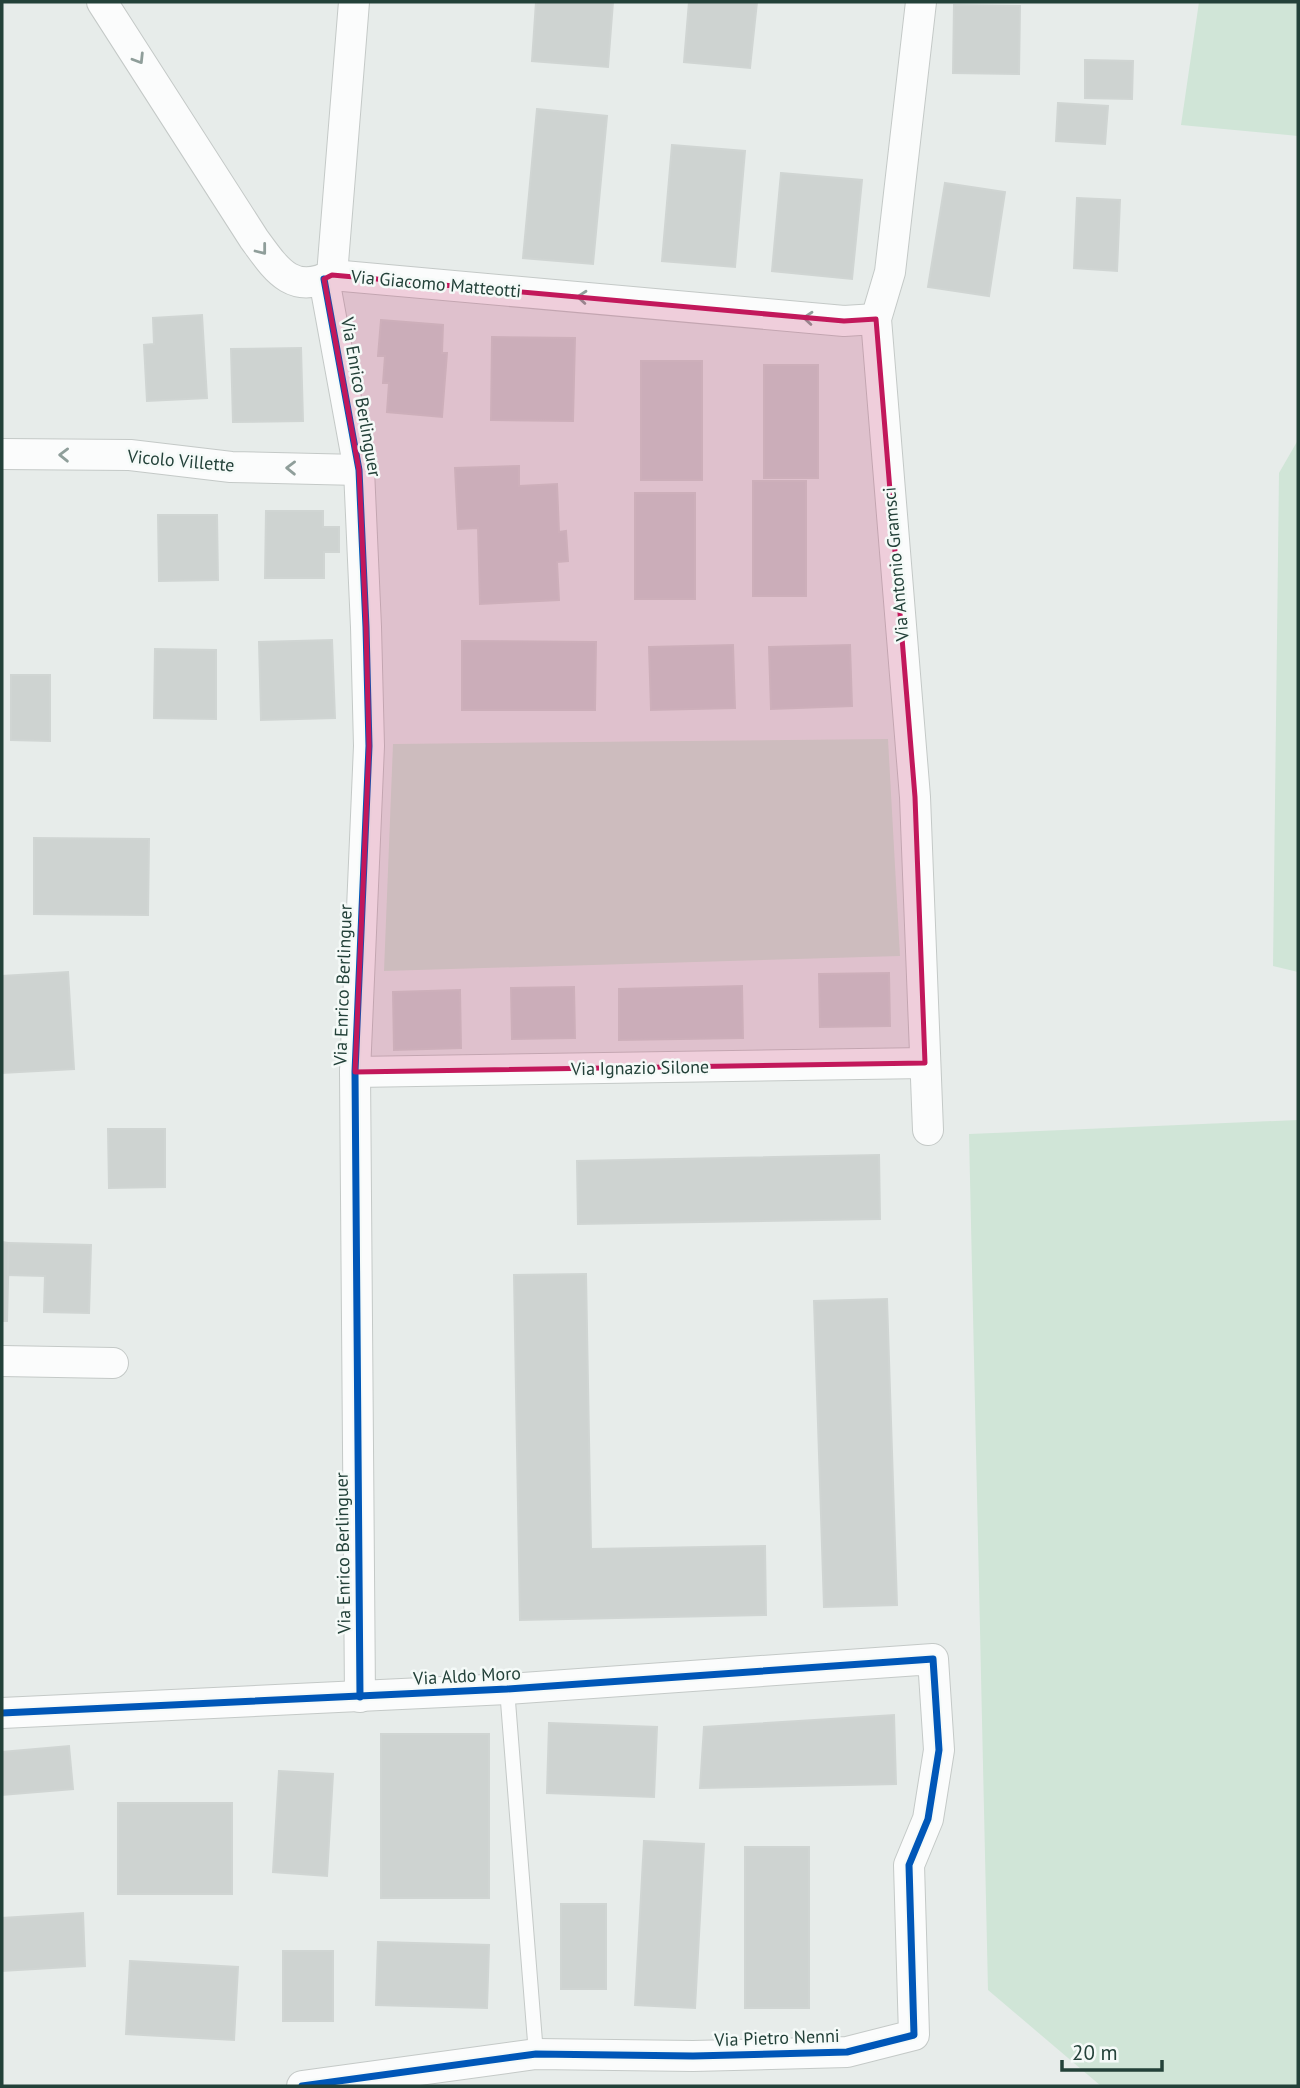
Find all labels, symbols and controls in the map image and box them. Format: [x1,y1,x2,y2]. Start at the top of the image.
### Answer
one-way arrow [130,52,143,65]
one-way arrow [254,243,267,255]
street label: Via Giacomo Matteotti [349,265,522,302]
one-way arrow [576,290,588,305]
one-way arrow [802,311,813,326]
street label: Via Enrico Berlinguer [336,314,387,479]
street label: Vicolo Villette [126,444,236,477]
one-way arrow [58,447,69,463]
one-way arrow [285,460,296,476]
street label: Via Antonio Gramsci [877,486,914,643]
street label: Via Enrico Berlinguer [328,904,357,1067]
street label: Via Ignazio Silone [570,1055,709,1080]
street label: Via Enrico Berlinguer [330,1472,355,1635]
street label: Via Aldo Moro [412,1661,521,1690]
street label: Via Pietro Nenni [713,2024,840,2051]
scale bar [1062,2028,1162,2072]
text: 20 m [1072,2039,1118,2066]

